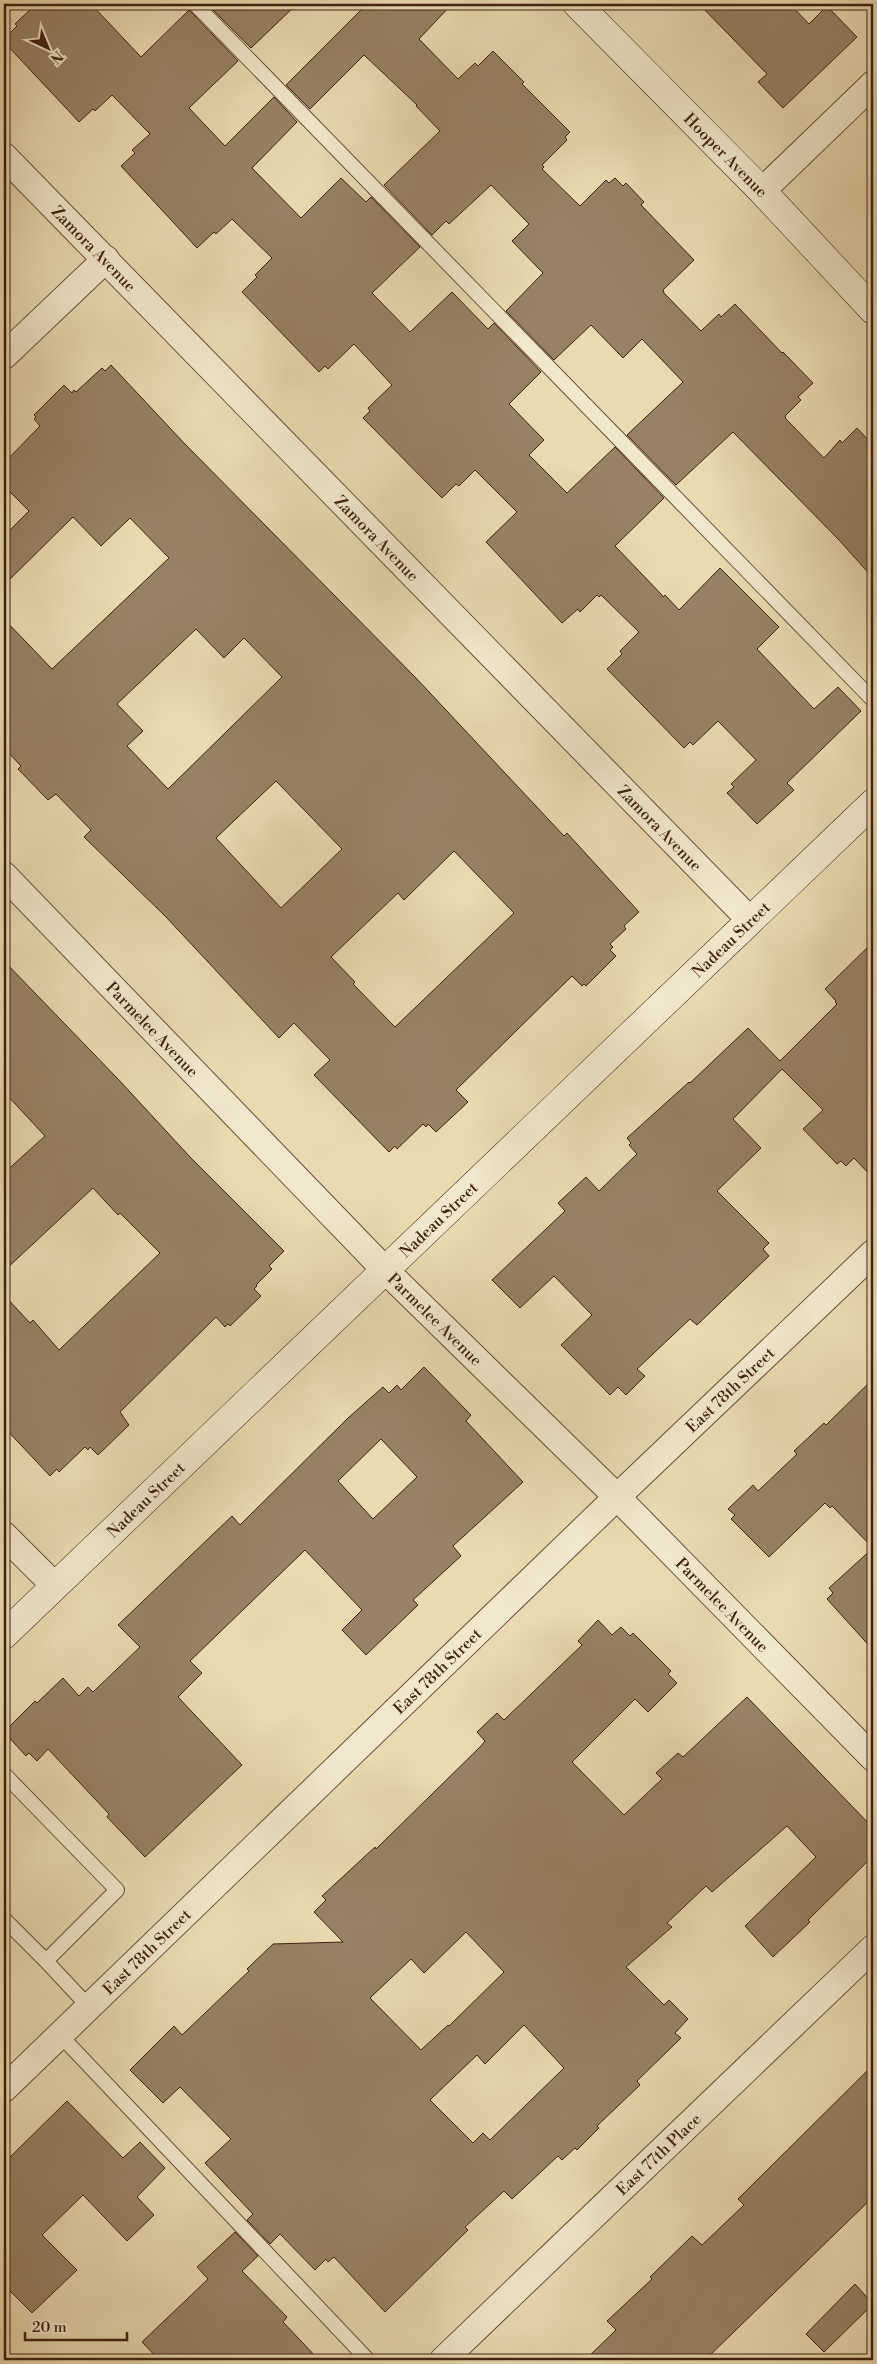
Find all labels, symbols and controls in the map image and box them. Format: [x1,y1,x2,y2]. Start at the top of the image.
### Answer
north arrow [22,22,72,72]
text: N [46,46,67,67]
street label: Hooper Avenue [679,109,772,202]
street label: Zamora Avenue [47,202,140,296]
street label: Zamora Avenue [330,491,423,586]
street label: Zamora Avenue [613,781,706,876]
street label: Nadeau Street [688,898,775,982]
street label: Parmelee Avenue [101,978,202,1082]
street label: Nadeau Street [395,1178,482,1262]
street label: Parmelee Avenue [383,1269,486,1371]
street label: East 78th Street [682,1343,779,1437]
street label: Nadeau Street [103,1458,190,1542]
street label: Parmelee Avenue [671,1554,773,1657]
street label: East 78th Street [389,1624,486,1719]
street label: East 78th Street [99,1905,196,1999]
street label: East 77th Place [612,2109,706,2200]
scale bar [25,2309,128,2341]
text: 20 m [32,2318,67,2337]

